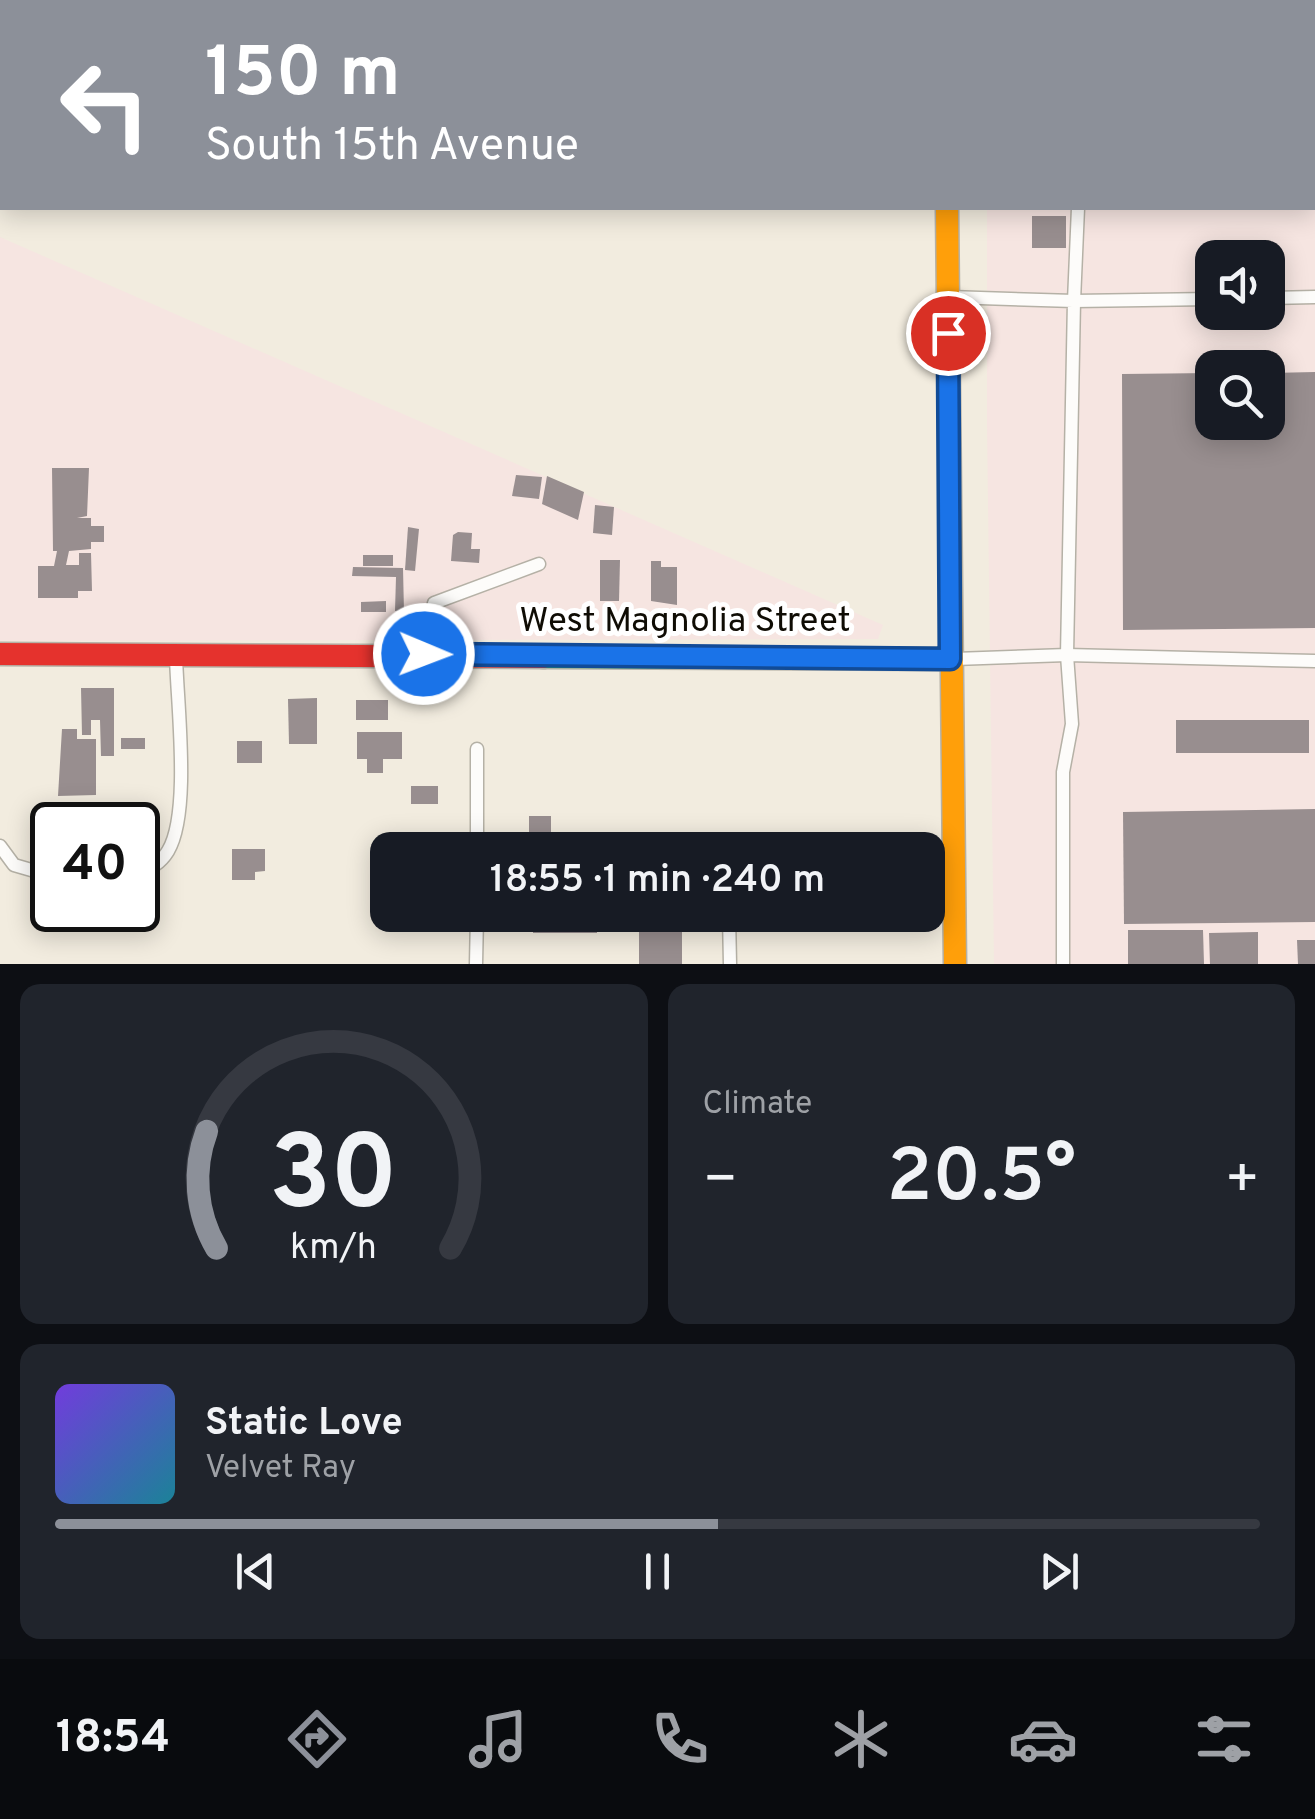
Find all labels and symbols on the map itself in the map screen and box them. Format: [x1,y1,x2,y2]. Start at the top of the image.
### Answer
pin [906,291,991,376]
street label: West Magnolia Street [519,600,851,644]
position arrow [372,602,476,706]
speed limit sign: 40 [30,802,160,932]

